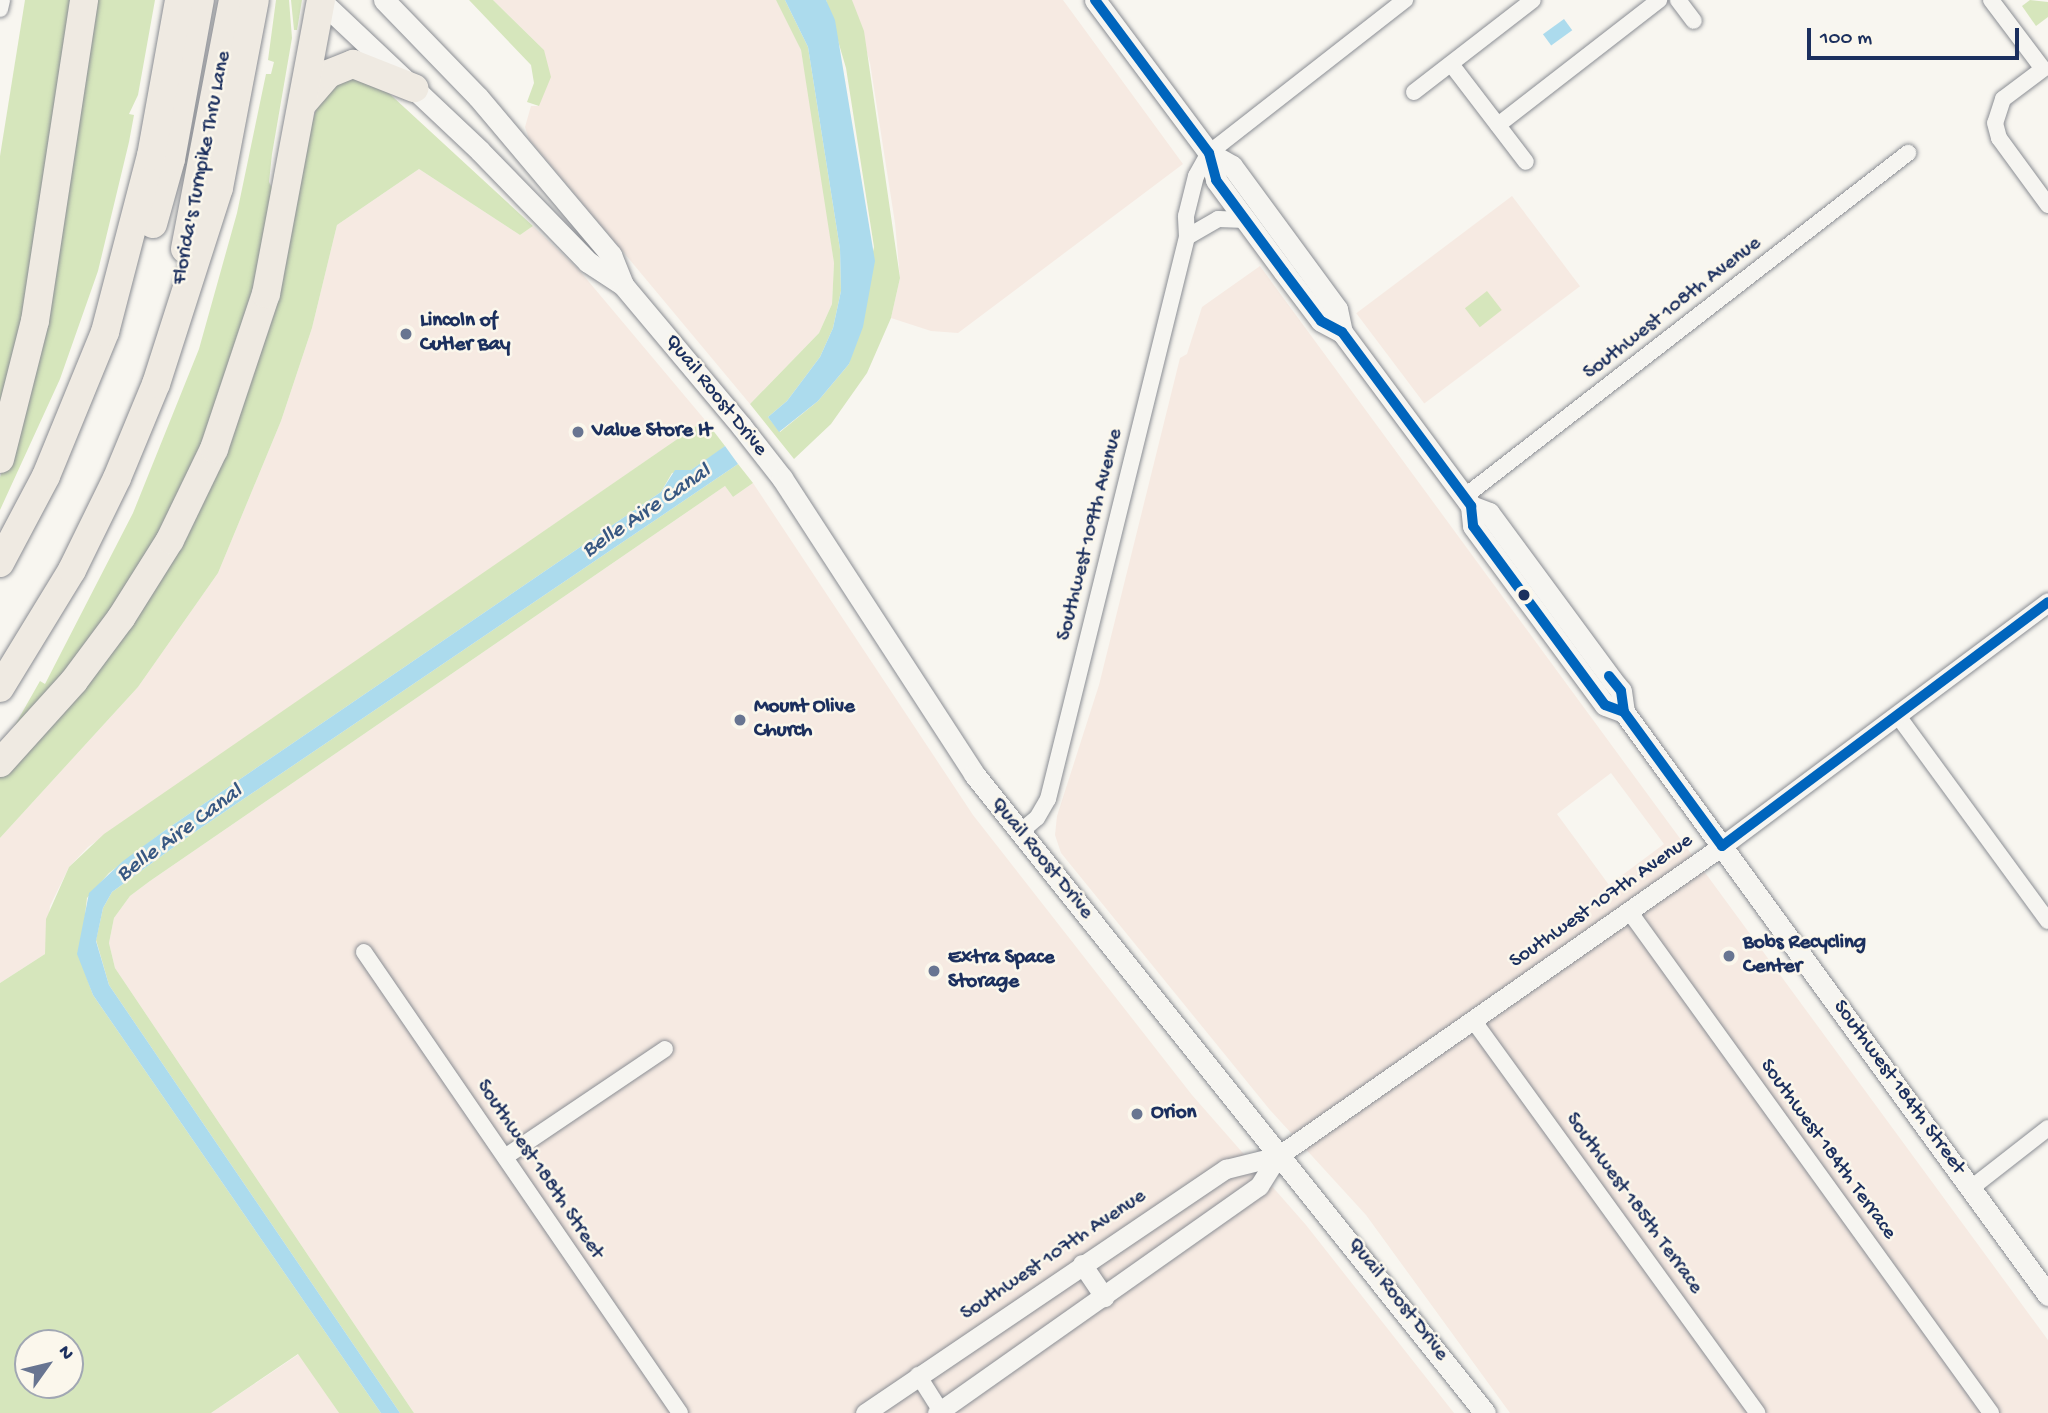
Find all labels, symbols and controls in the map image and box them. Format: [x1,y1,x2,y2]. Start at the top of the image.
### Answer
scale bar [1810,14,2022,58]
text: 100 m [1820,27,1872,52]
street label: Florida's Turnpike Thru Lane [168,49,238,287]
street label: Southwest 108th Avenue [1579,232,1767,386]
place label: Lincoln of Cutler Bay [420,309,510,359]
marker: Lincoln of Cutler Bay [398,326,414,342]
street label: Quail Roost Drive [658,330,772,462]
place label: Value Store It [592,419,712,445]
marker: Value Store It [570,424,586,440]
street label: Southwest 109th Avenue [1052,426,1130,644]
water label: Belle Aire Canal [577,459,717,565]
unlabelled marker [1517,588,1531,602]
place label: Mount Olive Church [754,695,855,745]
marker: Mount Olive Church [732,712,748,728]
water label: Belle Aire Canal [112,779,248,889]
street label: Quail Roost Drive [984,793,1098,925]
street label: Southwest 107th Avenue [1505,829,1699,975]
place label: Bobs Recycling Center [1743,931,1866,981]
place label: Extra Space Storage [948,946,1054,996]
marker: Bobs Recycling Center [1721,948,1737,964]
marker: Extra Space Storage [926,963,942,979]
street label: Southwest 184th Street [1826,996,1970,1180]
street label: Southwest 184th Terrace [1753,1055,1901,1245]
street label: Southwest 188th Street [470,1075,608,1265]
place label: Orion [1151,1101,1197,1127]
marker: Orion [1129,1106,1145,1122]
street label: Southwest 185th Terrace [1559,1108,1707,1300]
street label: Southwest 107th Avenue [957,1185,1151,1327]
street label: Quail Roost Drive [1341,1233,1453,1367]
north arrow [14,1329,84,1399]
text: N [52,1342,78,1365]

